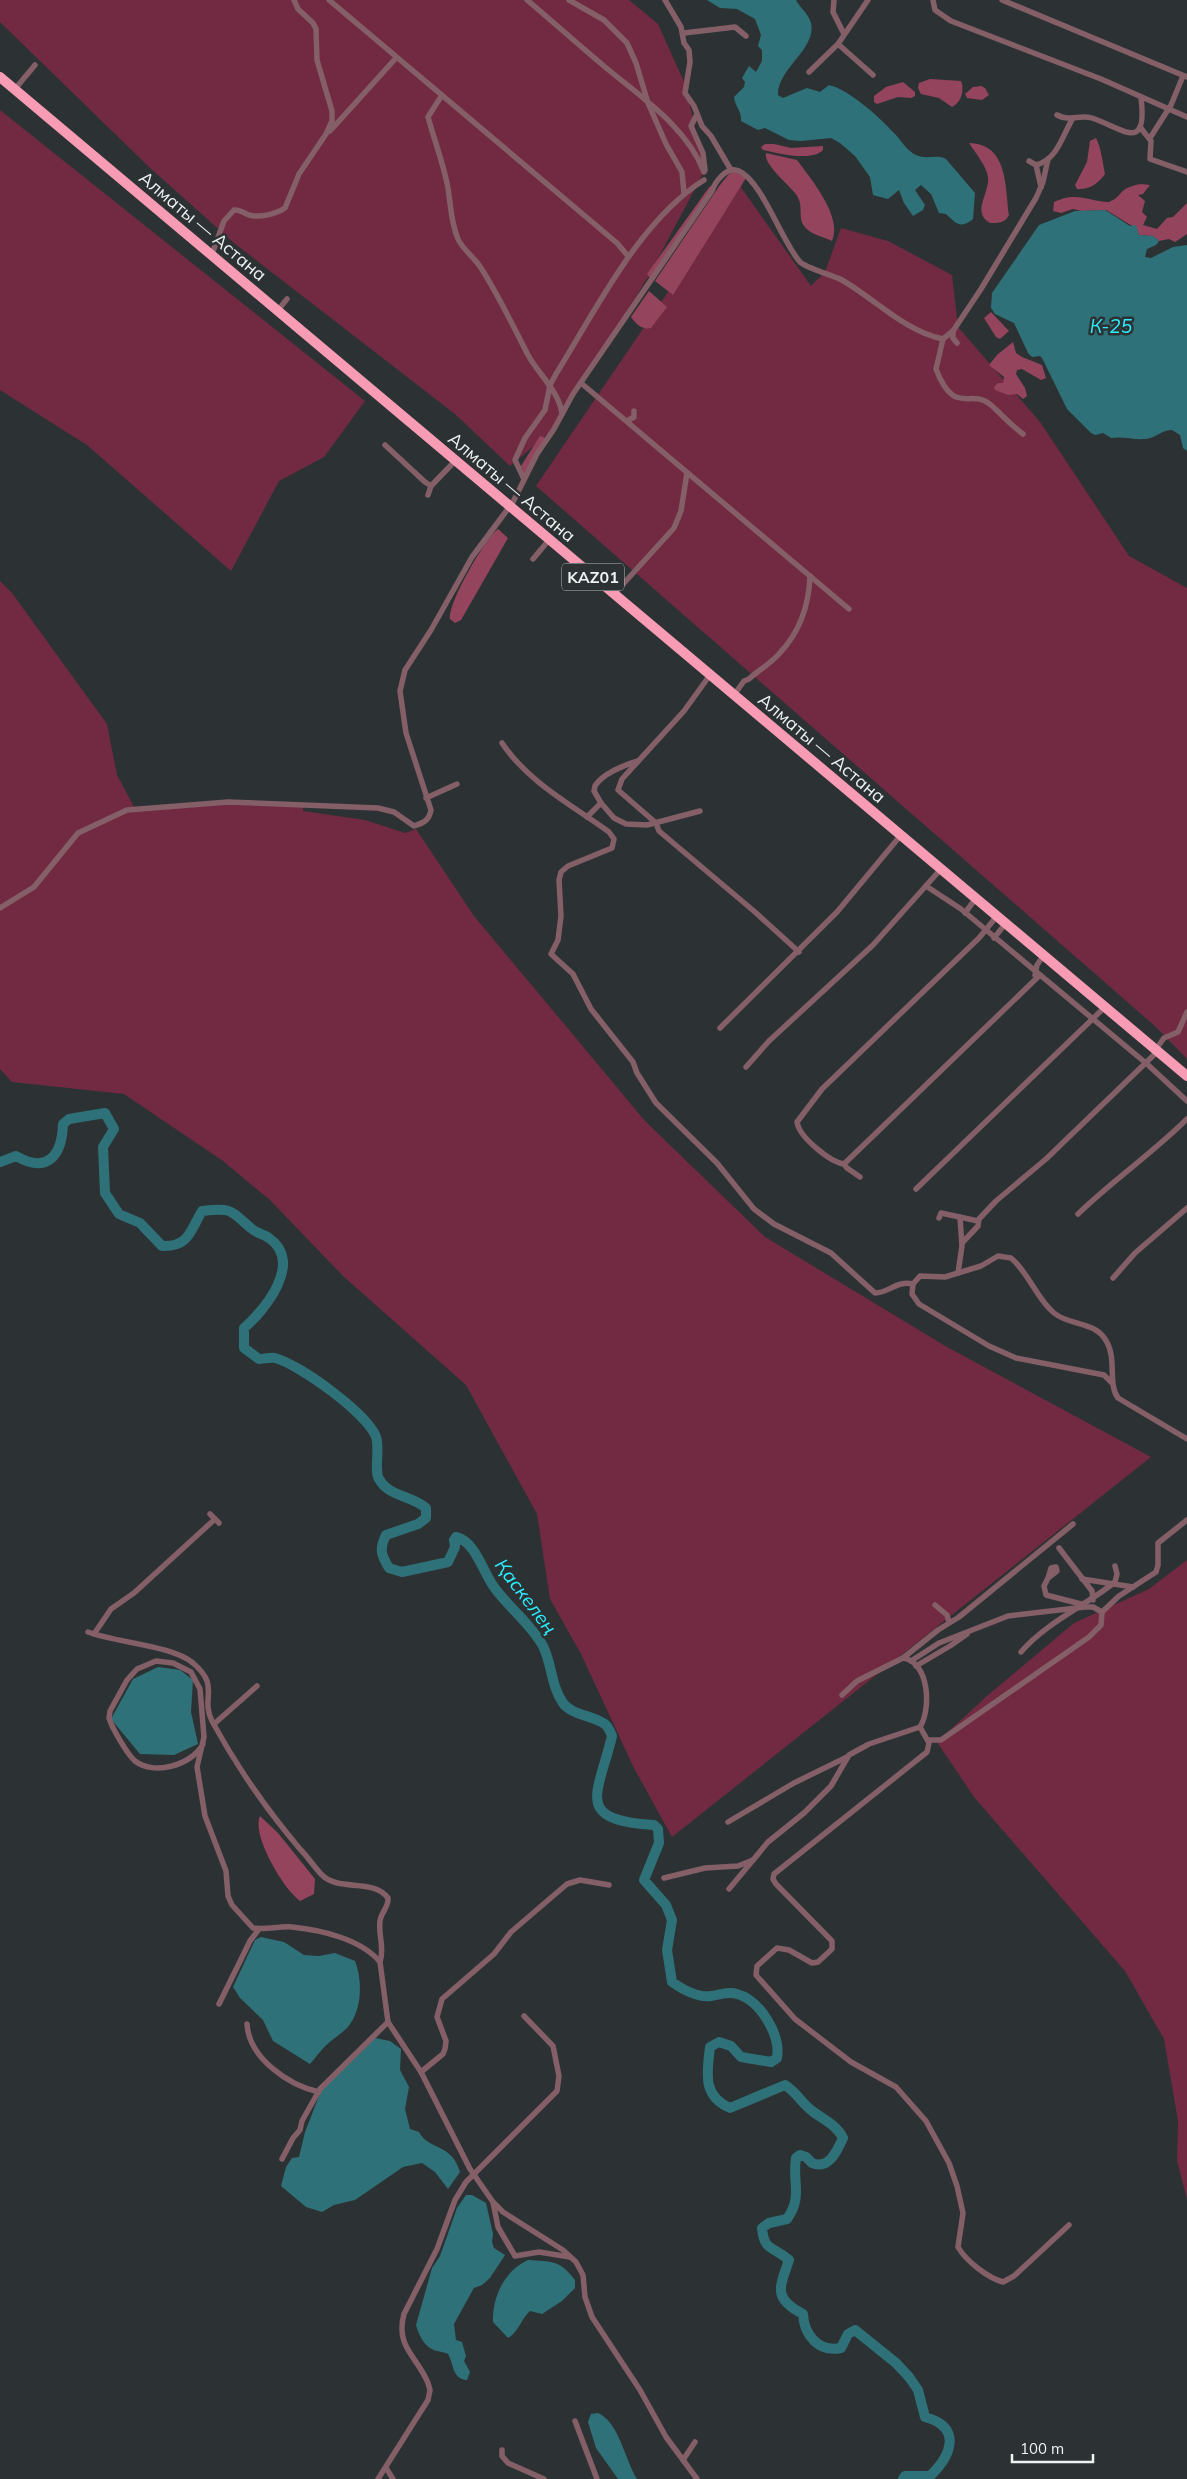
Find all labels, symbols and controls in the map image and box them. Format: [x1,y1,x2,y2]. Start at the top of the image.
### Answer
street label: Алматы — Астана [135,166,271,286]
water label: К-25 [1090,314,1133,338]
street label: Алматы — Астана [444,427,580,547]
road number: KАZ01 [562,564,624,590]
street label: Алматы — Астана [754,688,890,808]
water label: Қаскелең [490,1554,562,1638]
scale bar [1012,2432,1093,2464]
text: 100 m [1020,2439,1064,2458]

